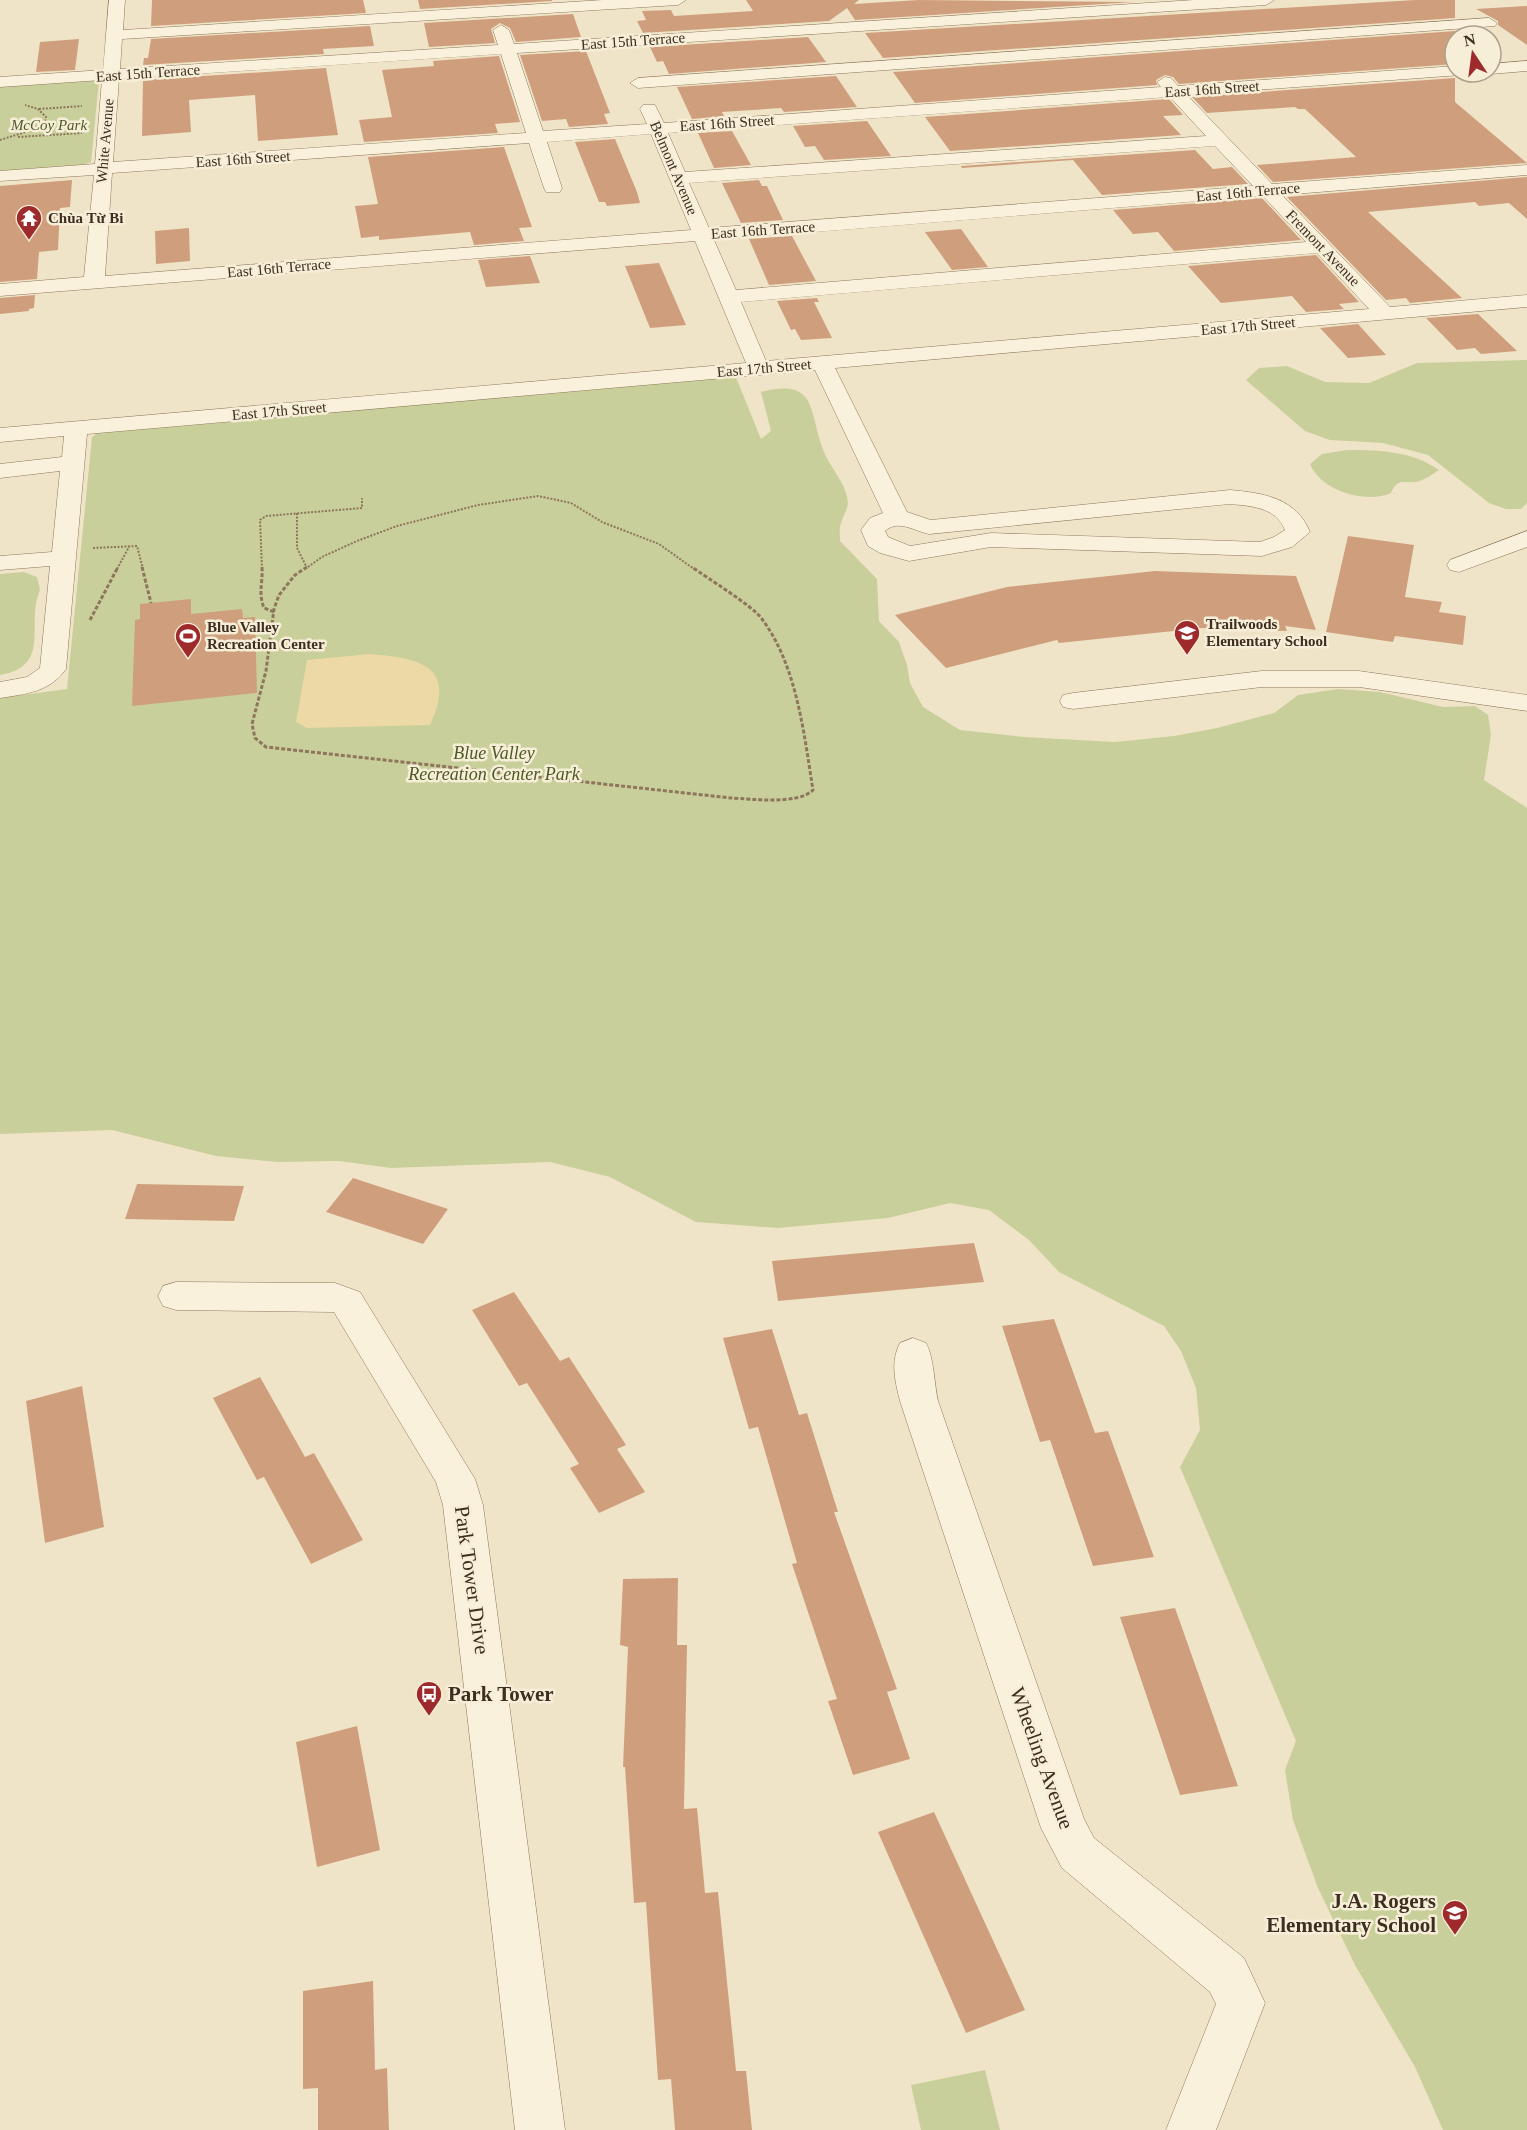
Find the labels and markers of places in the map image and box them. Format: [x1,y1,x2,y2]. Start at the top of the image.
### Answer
temple icon: Chùa Từ Bi [14,203,44,241]
place label: Chùa Từ Bi [48,210,123,226]
place label: Trailwoods Elementary School [1206,616,1327,649]
school or university icon: Trailwoods Elementary School [1172,618,1202,656]
place label: Blue Valley Recreation Center [207,619,325,652]
sports icon: Blue Valley Recreation Center [173,621,203,659]
bus stop icon: Park Tower [414,1679,444,1717]
place label: Park Tower [448,1682,554,1706]
place label: J.A. Rogers Elementary School [1266,1889,1436,1937]
school or university icon: J.A. Rogers Elementary School [1440,1898,1470,1936]

